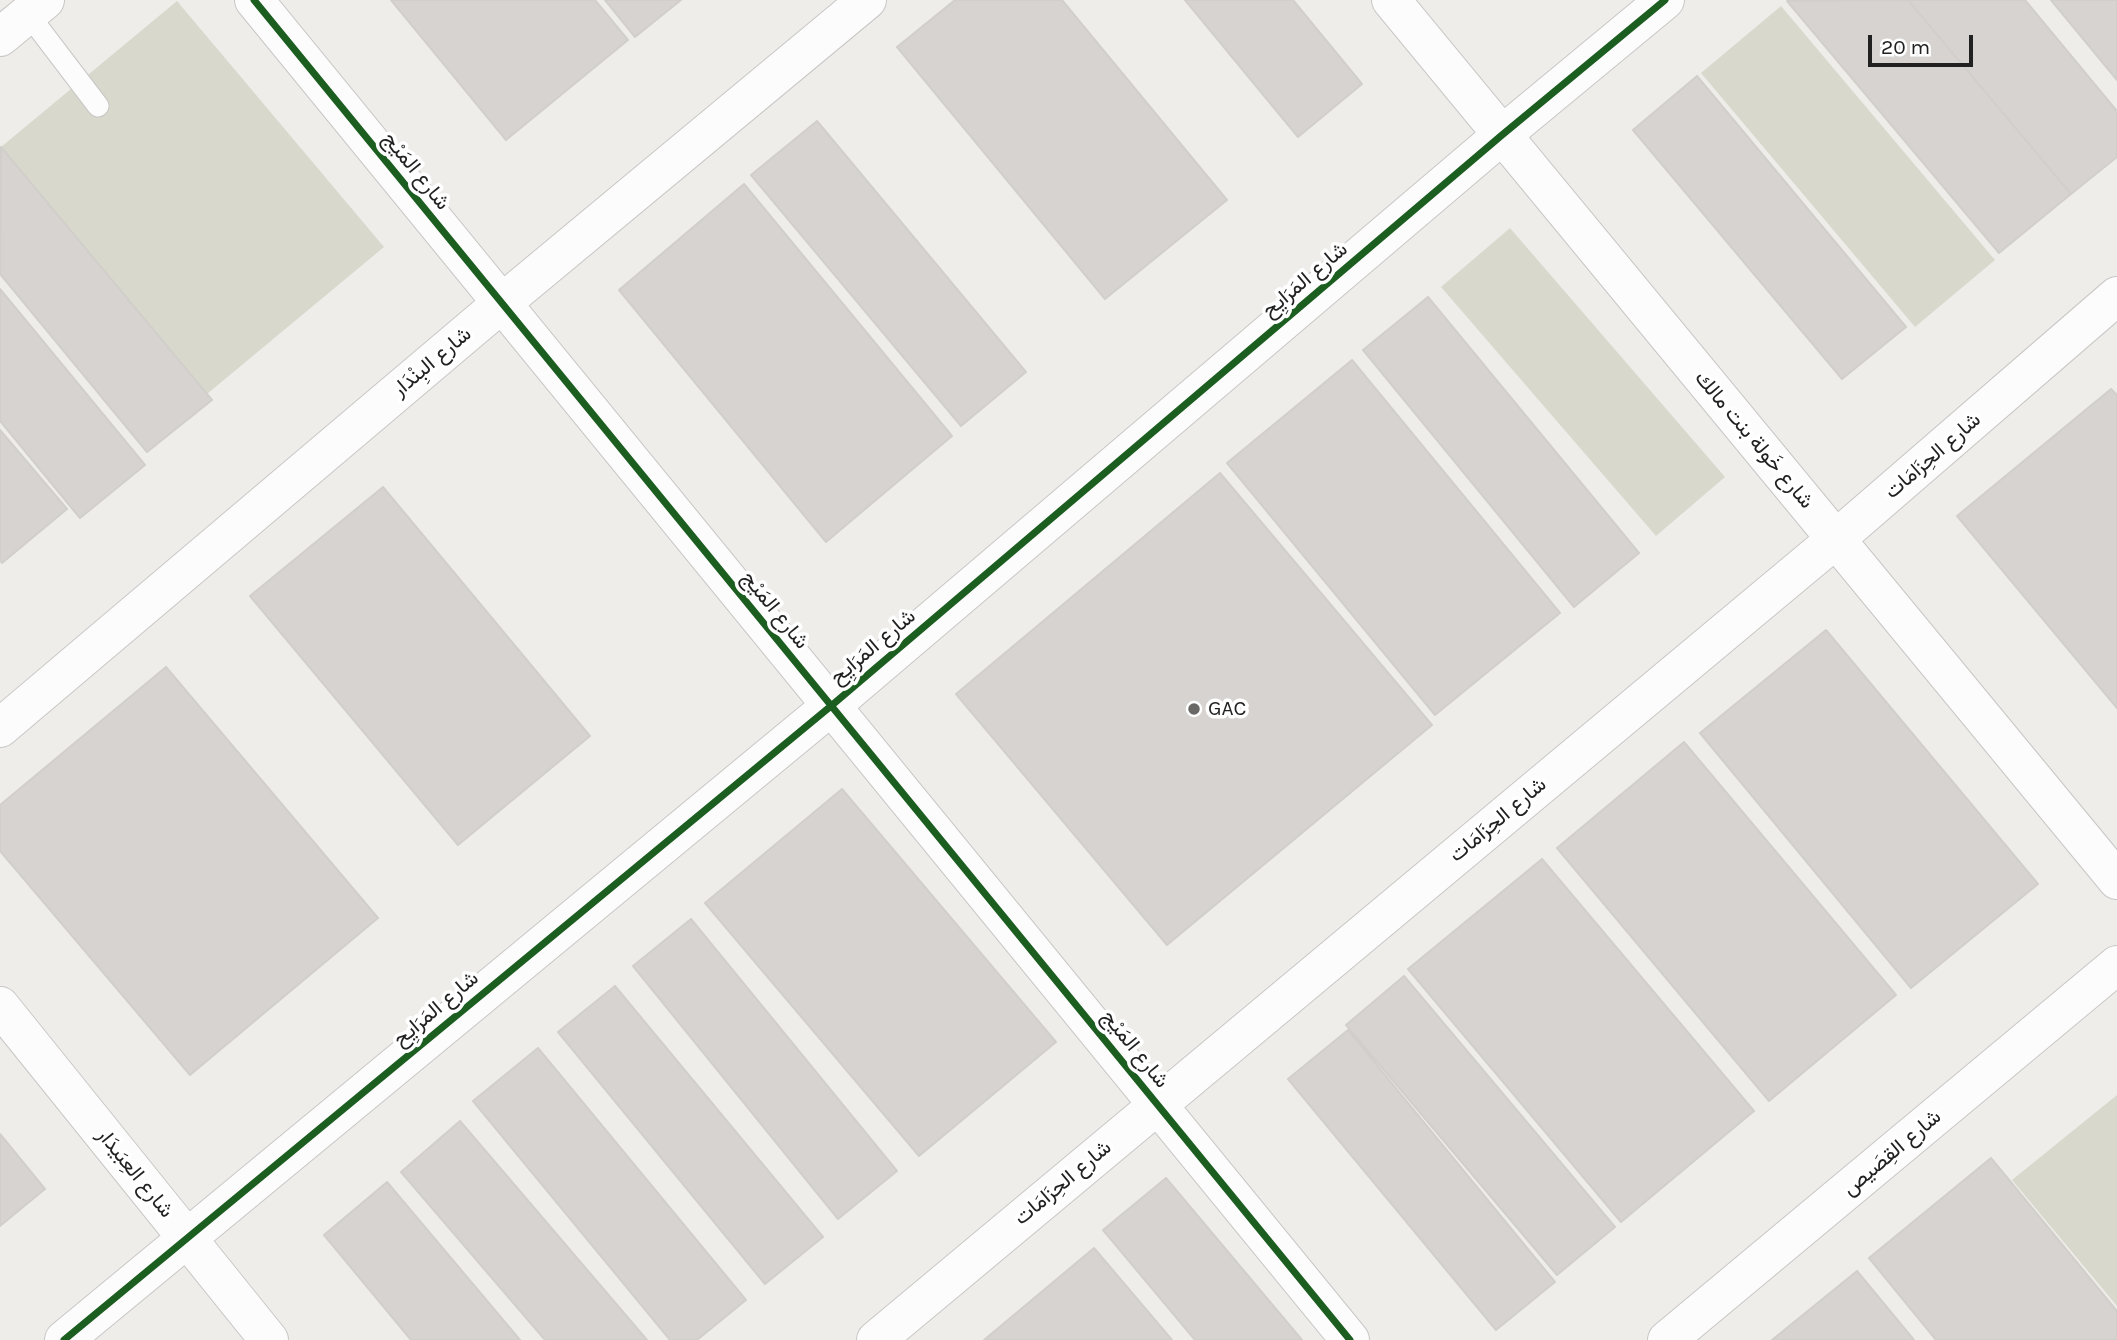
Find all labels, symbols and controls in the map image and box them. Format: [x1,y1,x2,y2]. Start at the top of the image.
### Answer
scale bar [1872,21,1977,65]
text: 20 m [1881,35,1930,59]
street label: شارع المَيْج [377,127,455,215]
street label: شارع المَرَايِح [1257,237,1353,323]
street label: شارع البِنْدَار [387,322,477,402]
street label: شارع خَولة بنت مالك [1689,366,1819,514]
street label: شارع الحِزَامَات [1880,407,1986,505]
street label: شارع المَيْج [736,566,814,654]
street label: شارع المَرَايِح [825,604,921,690]
place label: GAC [1208,696,1246,722]
marker: GAC [1186,701,1202,717]
street label: شارع الحِزَامَات [1444,772,1552,868]
street label: شارع المَرَايِح [388,966,484,1052]
street label: شارع المَيْج [1096,1005,1174,1093]
street label: شارع القِصَيص [1838,1104,1946,1202]
street label: شارع العِبَيدَار [91,1123,179,1223]
street label: شارع الحِزَامَات [1009,1135,1117,1231]

